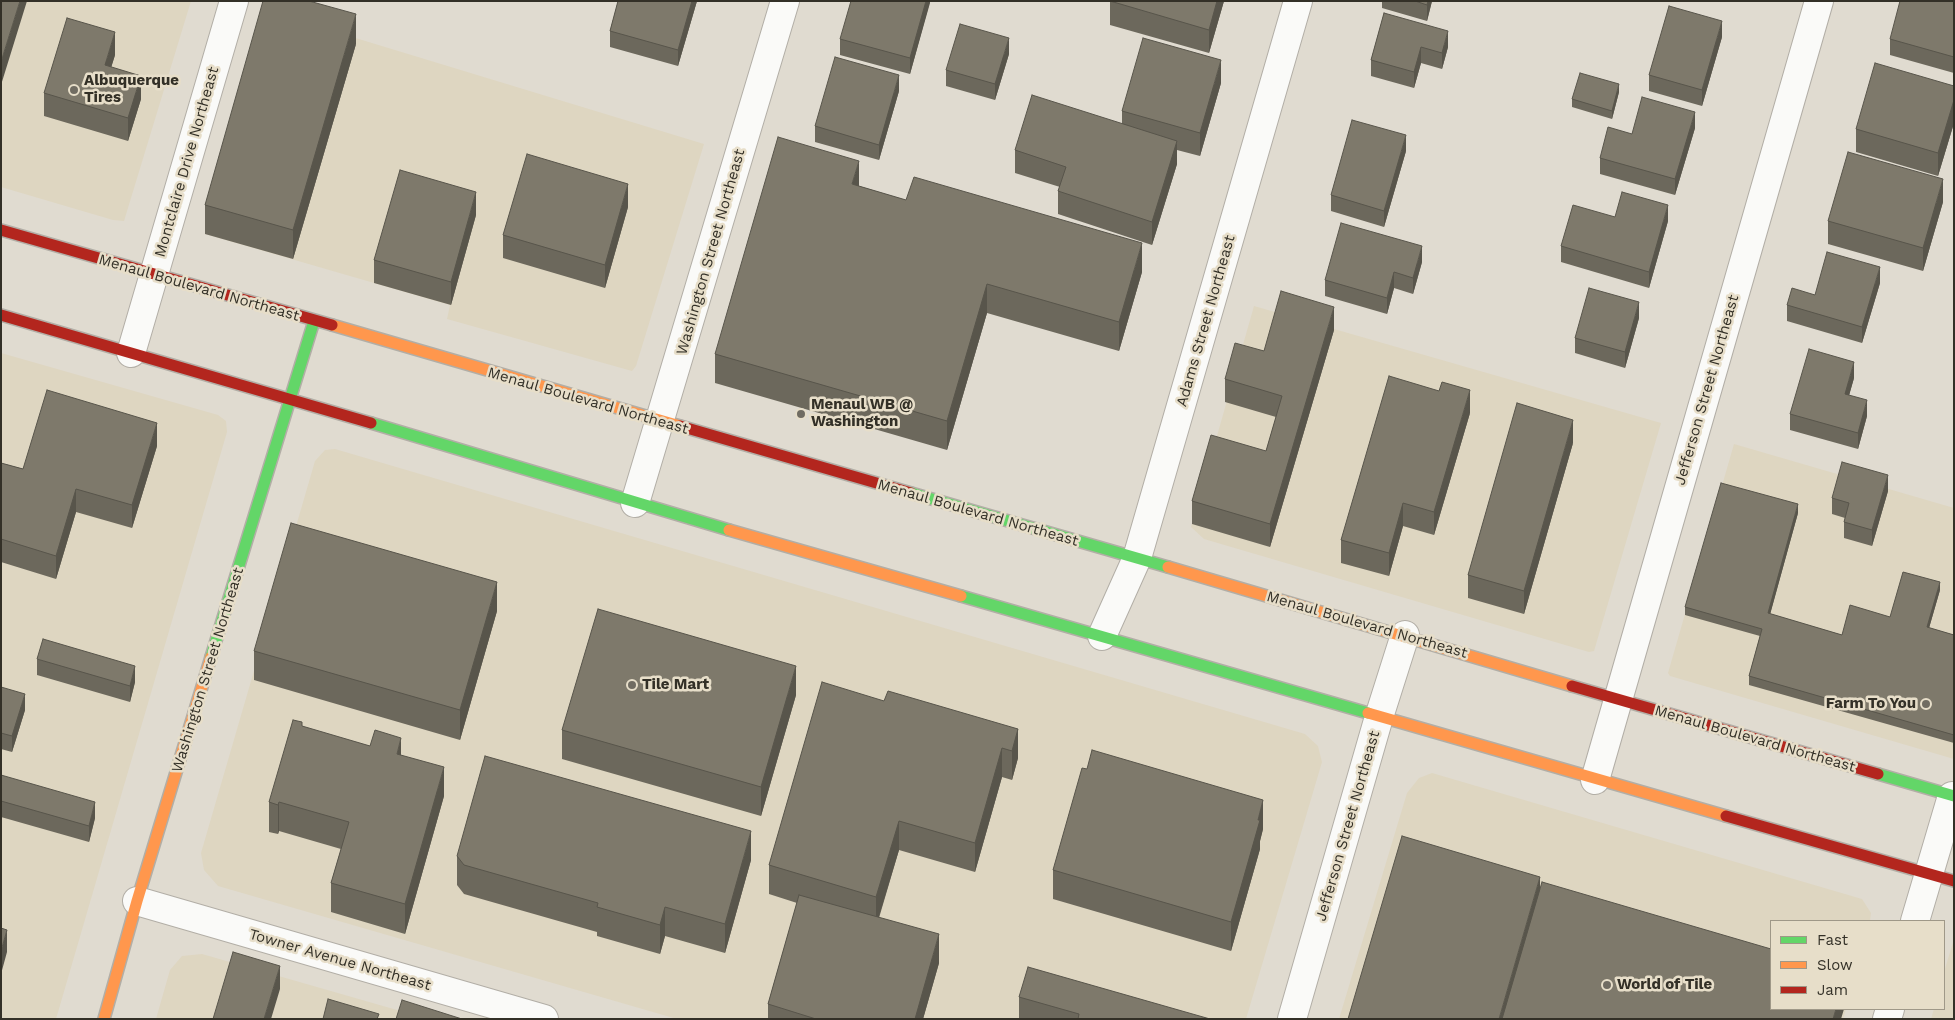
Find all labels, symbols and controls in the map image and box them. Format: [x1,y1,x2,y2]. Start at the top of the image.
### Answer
street label: Montclaire Drive Northeast [151,65,223,259]
place label: Albuquerque Tires [84,72,179,107]
marker: Albuquerque Tires [68,84,80,96]
street label: Washington Street Northeast [673,147,749,357]
street label: Adams Street Northeast [1173,233,1239,409]
street label: Menaul Boulevard Northeast [96,251,302,325]
street label: Jefferson Street Northeast [1671,293,1743,487]
street label: Menaul Boulevard Northeast [485,364,691,438]
place label: Menaul WB @ Washington [811,396,913,431]
marker: Menaul WB @ Washington [795,408,807,420]
street label: Menaul Boulevard Northeast [875,476,1081,550]
street label: Washington Street Northeast [168,565,248,775]
street label: Menaul Boulevard Northeast [1264,588,1470,662]
place label: Tile Mart [642,676,709,694]
marker: Tile Mart [626,679,638,691]
place label: Farm To You [1826,695,1916,713]
marker: Farm To You [1920,698,1932,710]
street label: Menaul Boulevard Northeast [1652,702,1858,776]
street label: Jefferson Street Northeast [1312,729,1384,923]
legend [1770,920,1945,1010]
street label: Towner Avenue Northeast [247,925,433,995]
text: Fast [1817,931,1848,949]
text: Slow [1817,956,1853,974]
place label: World of Tile [1617,976,1712,994]
marker: World of Tile [1601,979,1613,991]
text: Jam [1817,981,1848,999]

